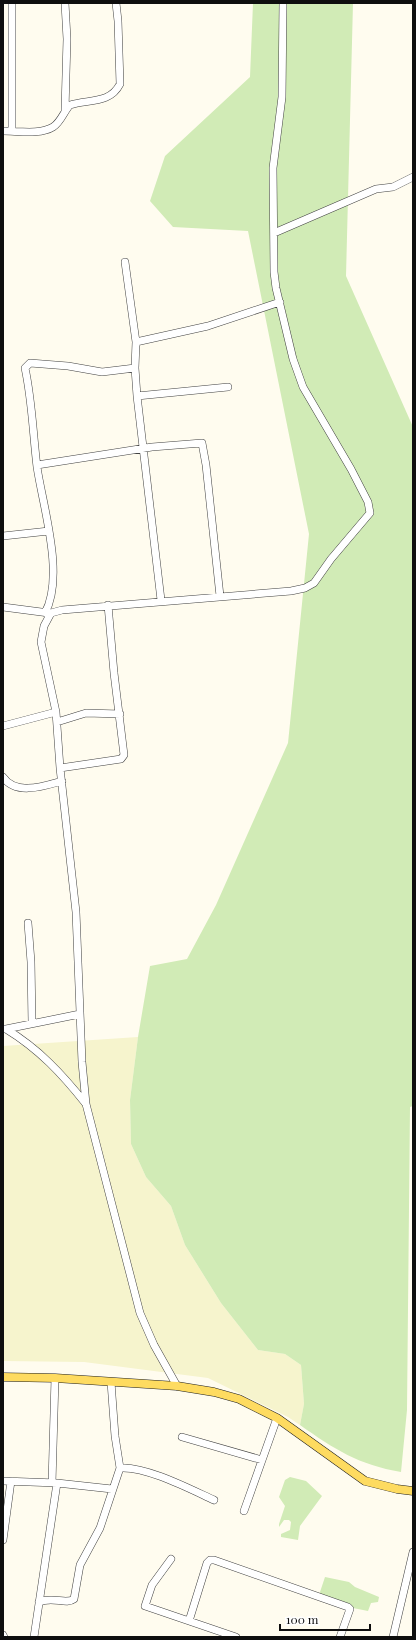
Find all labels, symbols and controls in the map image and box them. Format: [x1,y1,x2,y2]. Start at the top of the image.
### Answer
scale bar [280,1606,370,1632]
text: 100 m [286,1611,319,1627]

